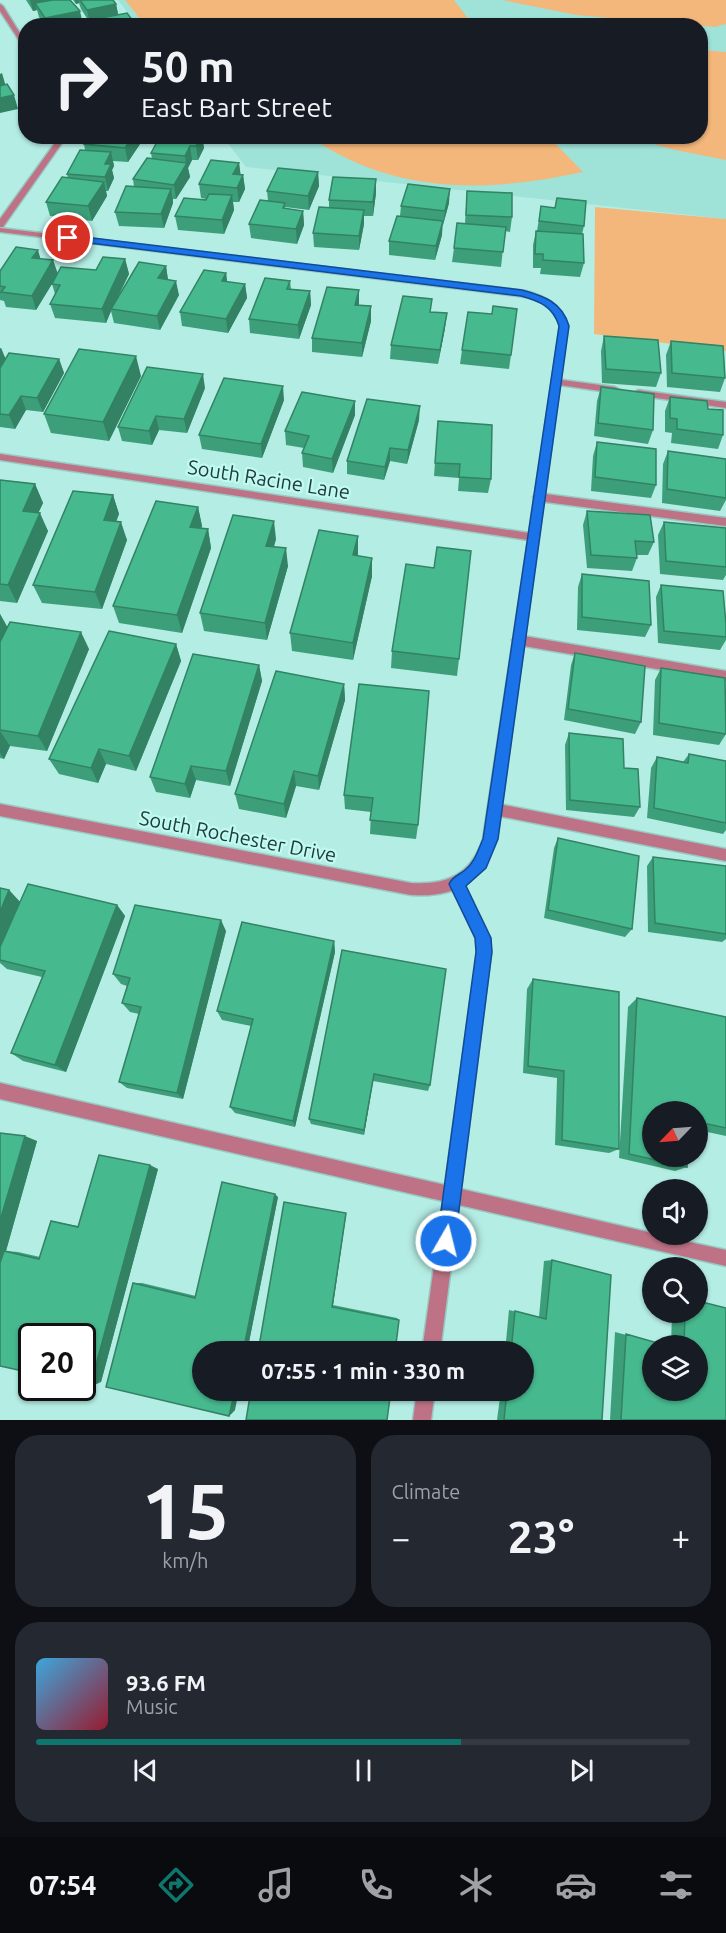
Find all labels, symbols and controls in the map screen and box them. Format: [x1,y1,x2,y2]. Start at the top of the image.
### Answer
icon: right [42,42,120,120]
text: 50 m [141,43,235,90]
text: East Bart Street [141,92,332,122]
pin [42,212,93,263]
icon: arrive [51,221,84,254]
street label: South Racine Lane [186,455,352,503]
street label: South Rochester Drive [137,806,339,866]
north arrow [642,1101,708,1167]
map controls [642,1101,708,1401]
button: sound [642,1179,708,1245]
position arrow [414,1209,478,1273]
button: search [642,1257,708,1323]
speed limit sign: 20 [18,1323,96,1401]
button: layers [642,1335,708,1401]
text: 07:55 · 1 min · 330 m [261,1358,465,1383]
text: 15 [141,1466,229,1554]
text: Climate [392,1480,460,1503]
text: 23° [507,1511,574,1562]
text: − [392,1519,410,1556]
text: + [671,1519,690,1556]
text: km/h [162,1549,208,1572]
text: 93.6 FM [126,1670,206,1695]
text: Music [126,1695,178,1718]
icon: previous [129,1754,162,1787]
icon: pause [347,1754,380,1787]
icon: next [565,1754,598,1787]
icon: directions [155,1864,197,1906]
icon: music [255,1864,297,1906]
icon: phone [355,1864,397,1906]
icon: climate [455,1864,497,1906]
icon: car [555,1864,597,1906]
icon: filters [655,1864,697,1906]
text: 07:54 [29,1870,97,1900]

